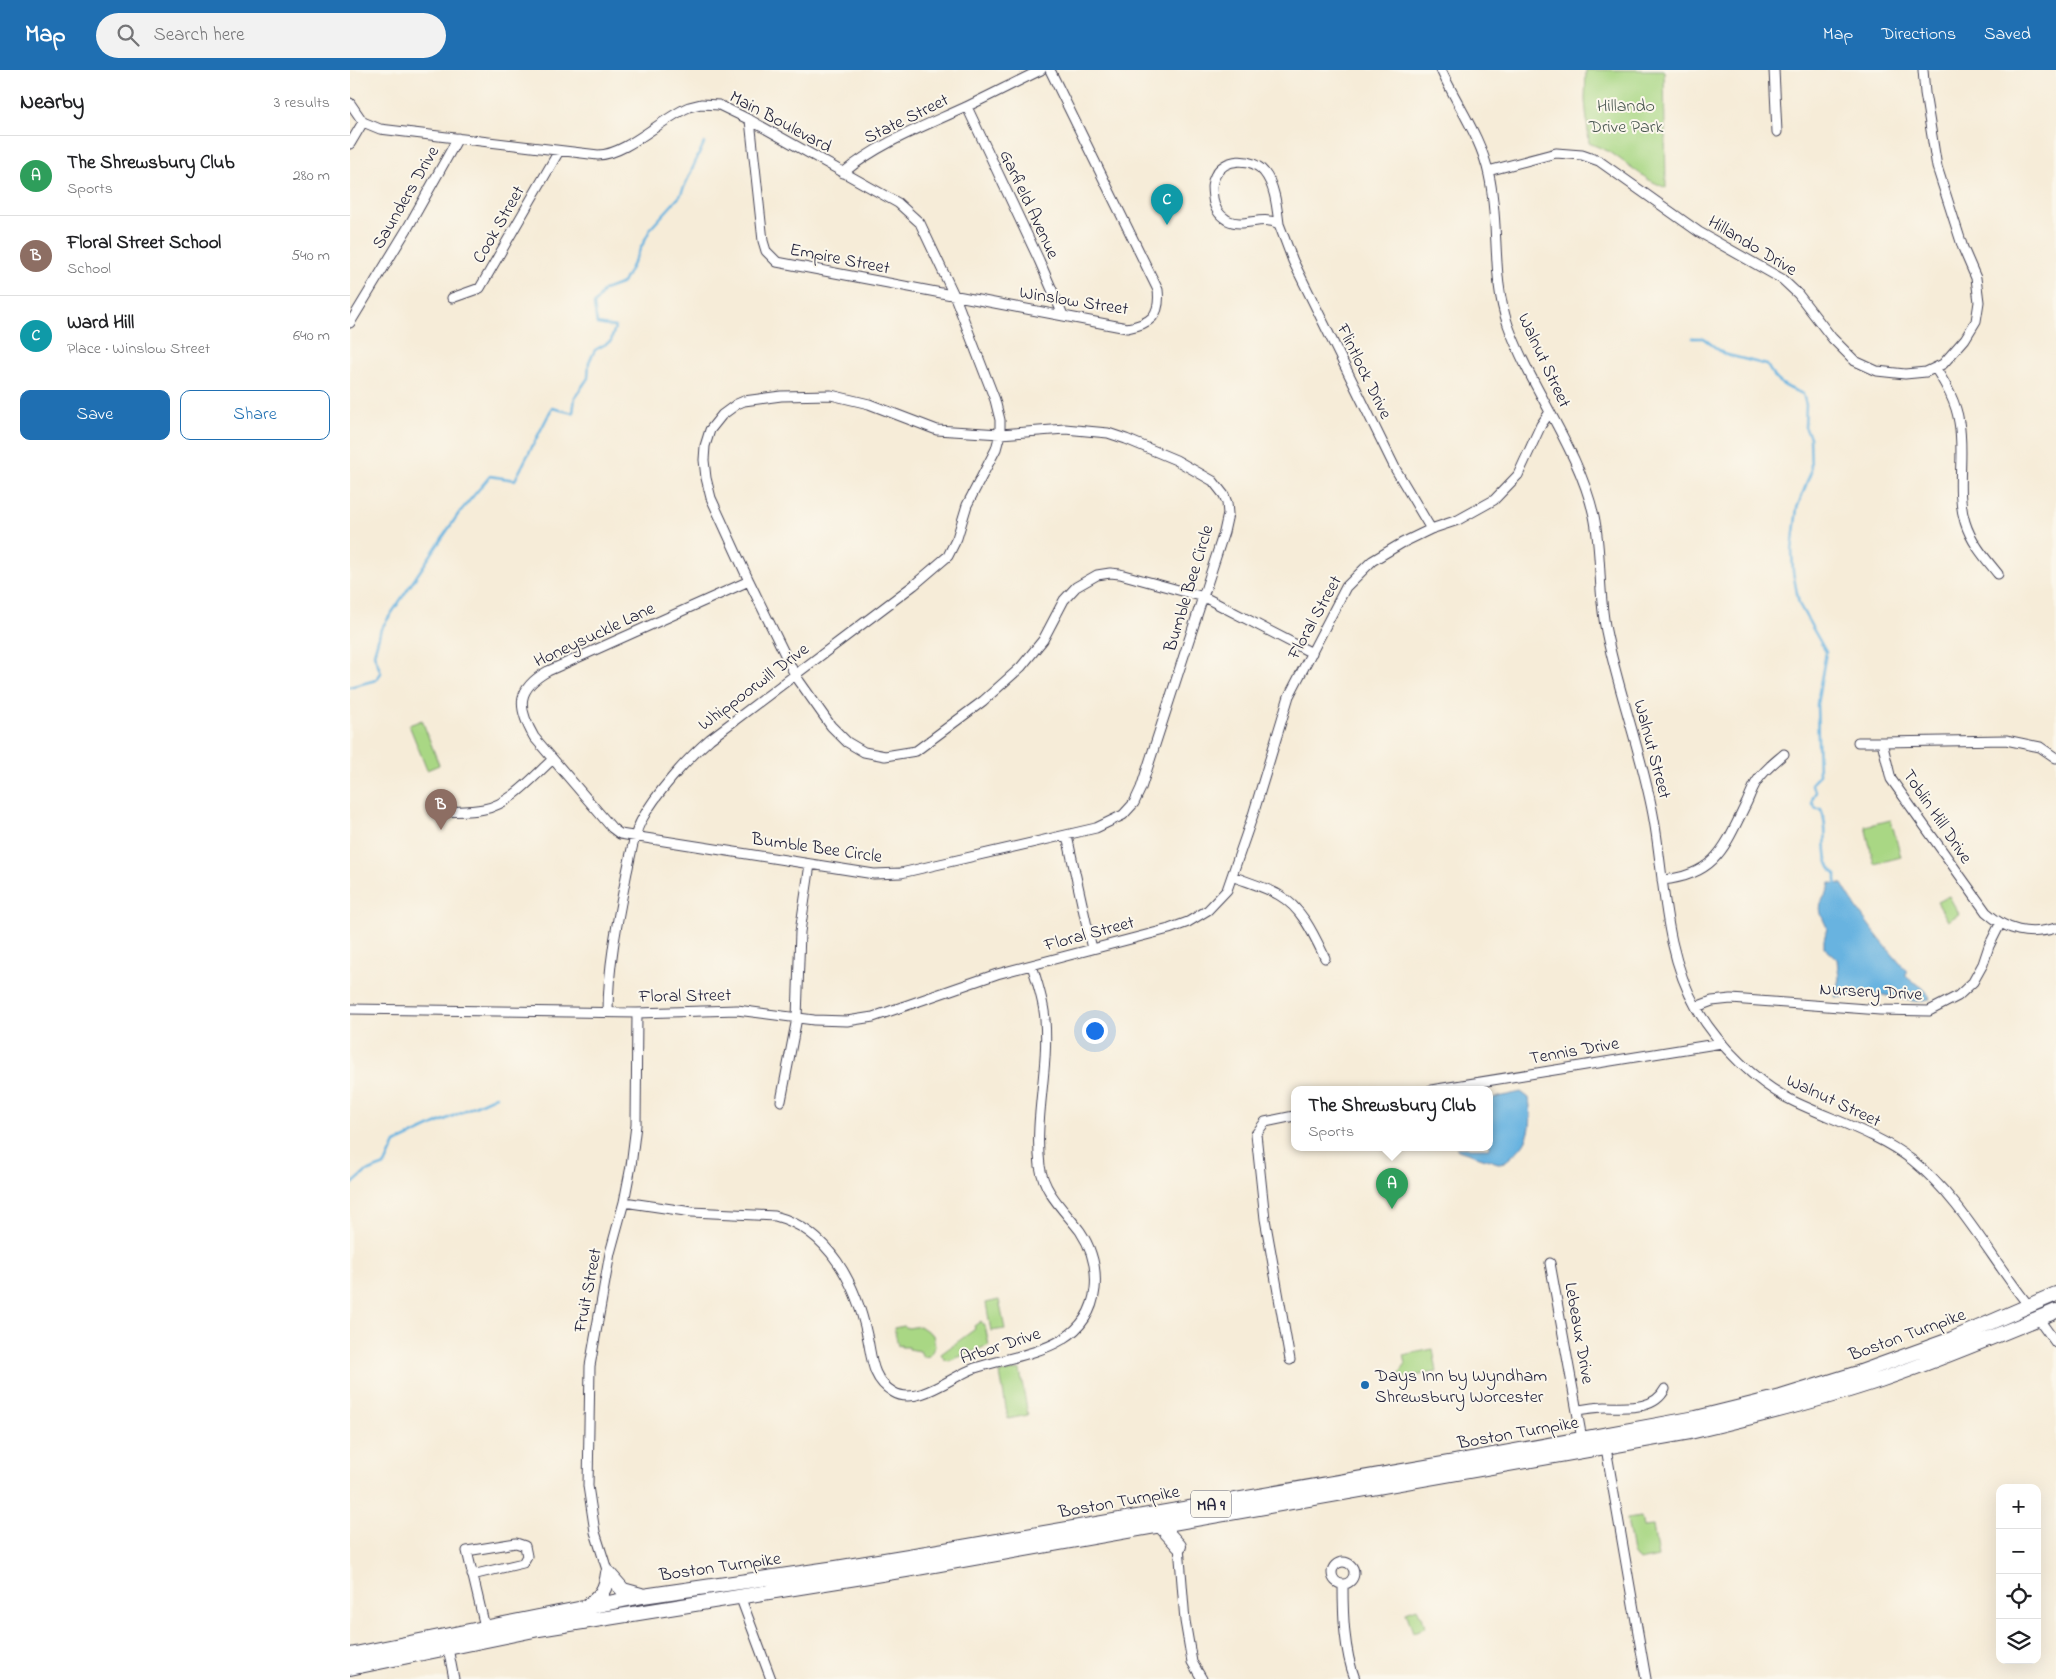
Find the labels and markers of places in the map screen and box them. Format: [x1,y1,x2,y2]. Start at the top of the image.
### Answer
pin: C [1151,184,1183,225]
pin: B [425,789,457,830]
pin: A [1376,1168,1408,1209]
place label: Days Inn by Wyndham Shrewsbury Worcester [1374,1364,1547,1411]
marker: Days Inn by Wyndham Shrewsbury Worcester [1359,1379,1371,1391]

